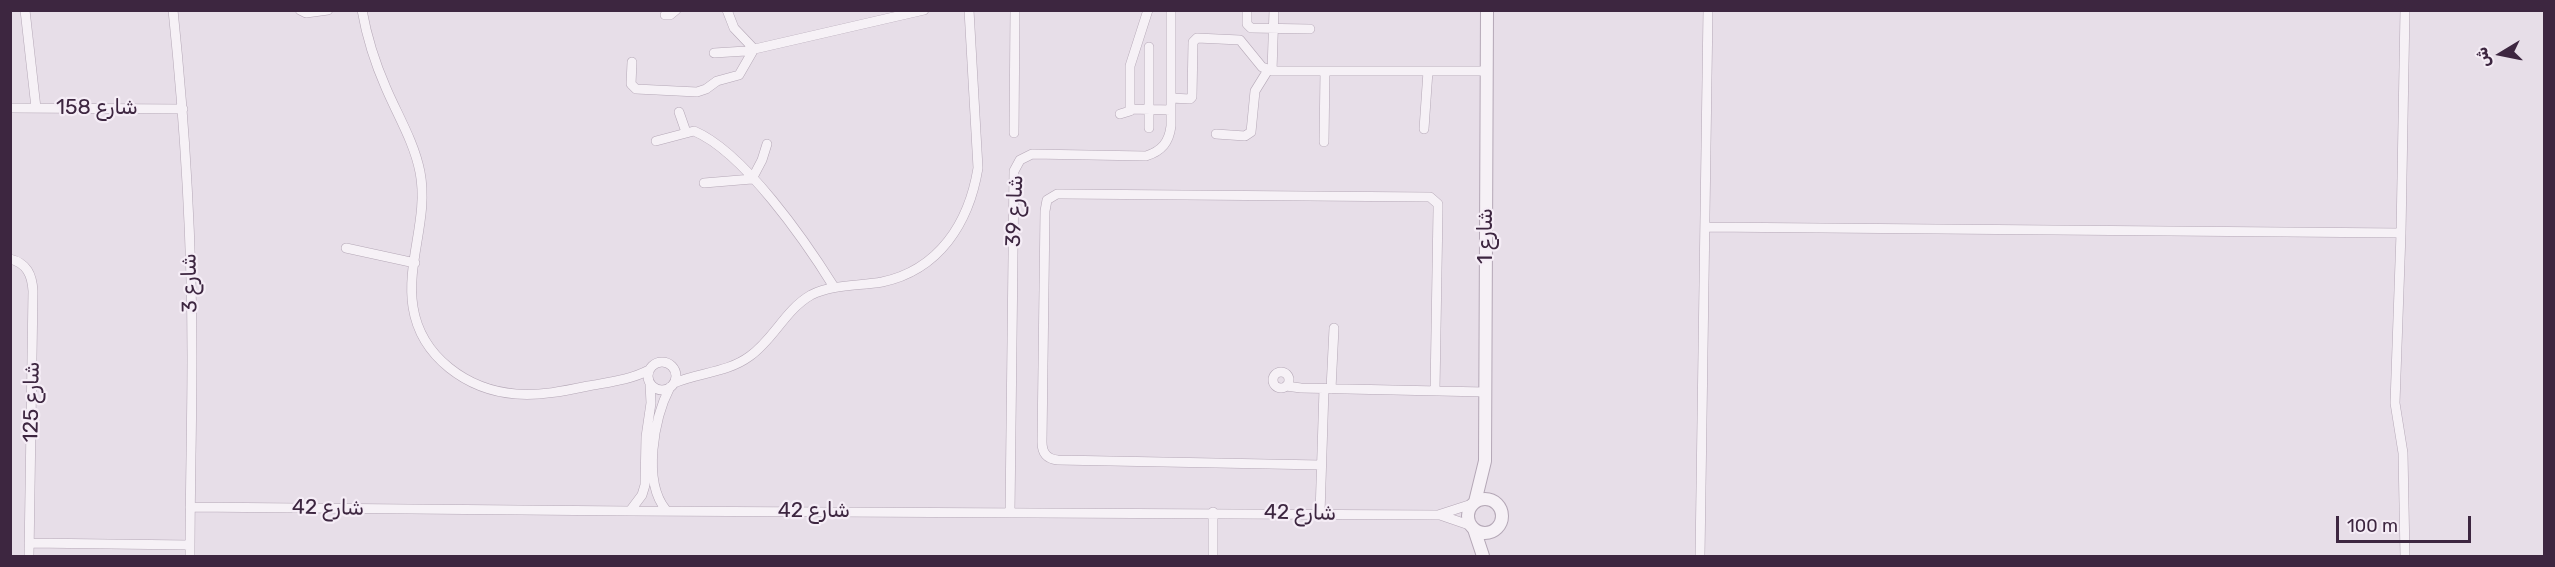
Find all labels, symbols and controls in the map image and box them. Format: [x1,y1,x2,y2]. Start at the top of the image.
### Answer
north arrow [2471,24,2531,84]
text: ش [2472,46,2494,69]
street label: شارع 158 [56,95,138,121]
street label: شارع 39 [1001,175,1029,247]
street label: شارع 1 [1473,208,1499,264]
street label: شارع 3 [177,253,203,313]
street label: شارع 125 [19,361,45,443]
street label: شارع 42 [292,495,364,521]
street label: شارع 42 [778,498,850,524]
street label: شارع 42 [1264,500,1336,526]
scale bar [2339,504,2474,542]
text: 100 m [2347,515,2398,537]

